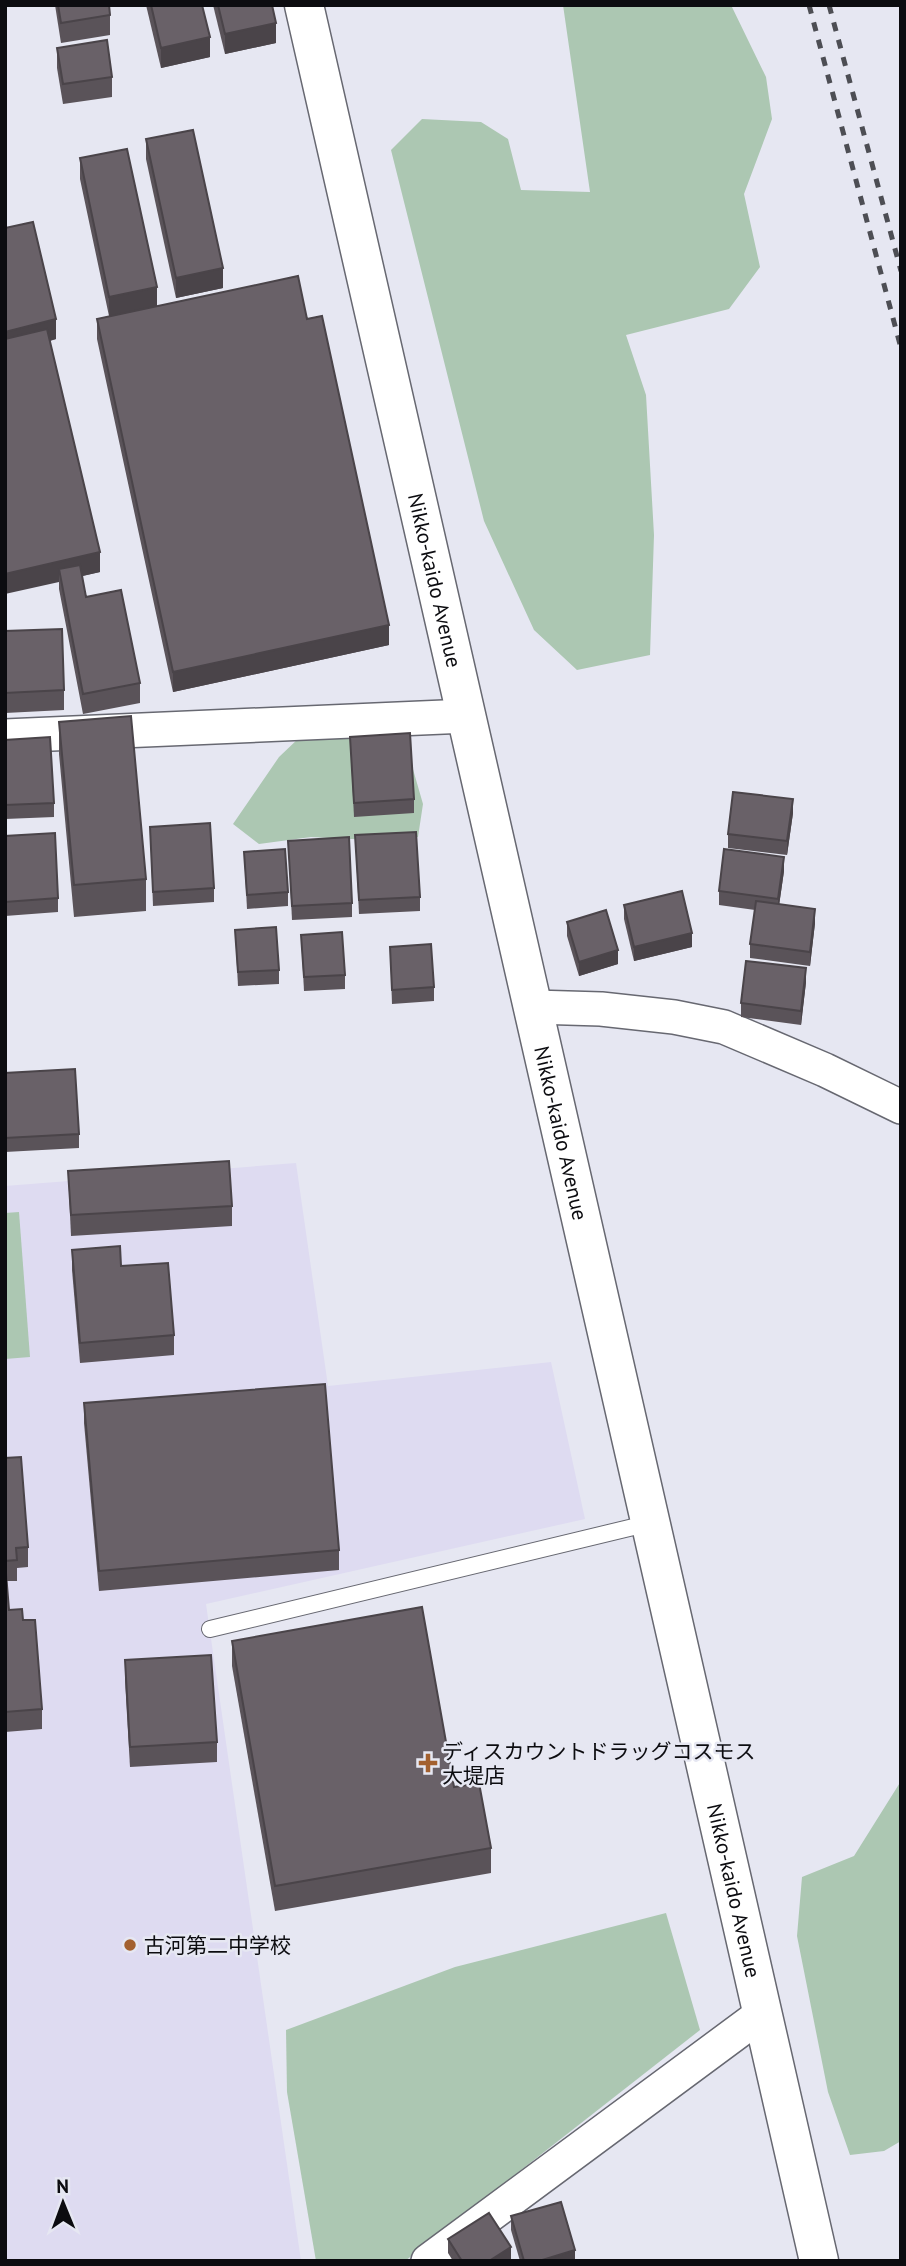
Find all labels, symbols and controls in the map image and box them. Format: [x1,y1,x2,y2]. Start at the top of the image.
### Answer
street label: Nikko-kaido Avenue [402,491,468,670]
street label: Nikko-kaido Avenue [529,1043,594,1223]
place label: ディスカウントドラッグコスモス 大堤店 [442,1738,756,1789]
marker: ディスカウントドラッグコスモス 大堤店 [420,1755,436,1771]
street label: Nikko-kaido Avenue [701,1801,767,1980]
place label: 古河第二中学校 [144,1932,291,1959]
marker: 古河第二中学校 [122,1937,138,1953]
north arrow [28,2168,98,2238]
text: N [56,2174,69,2198]

